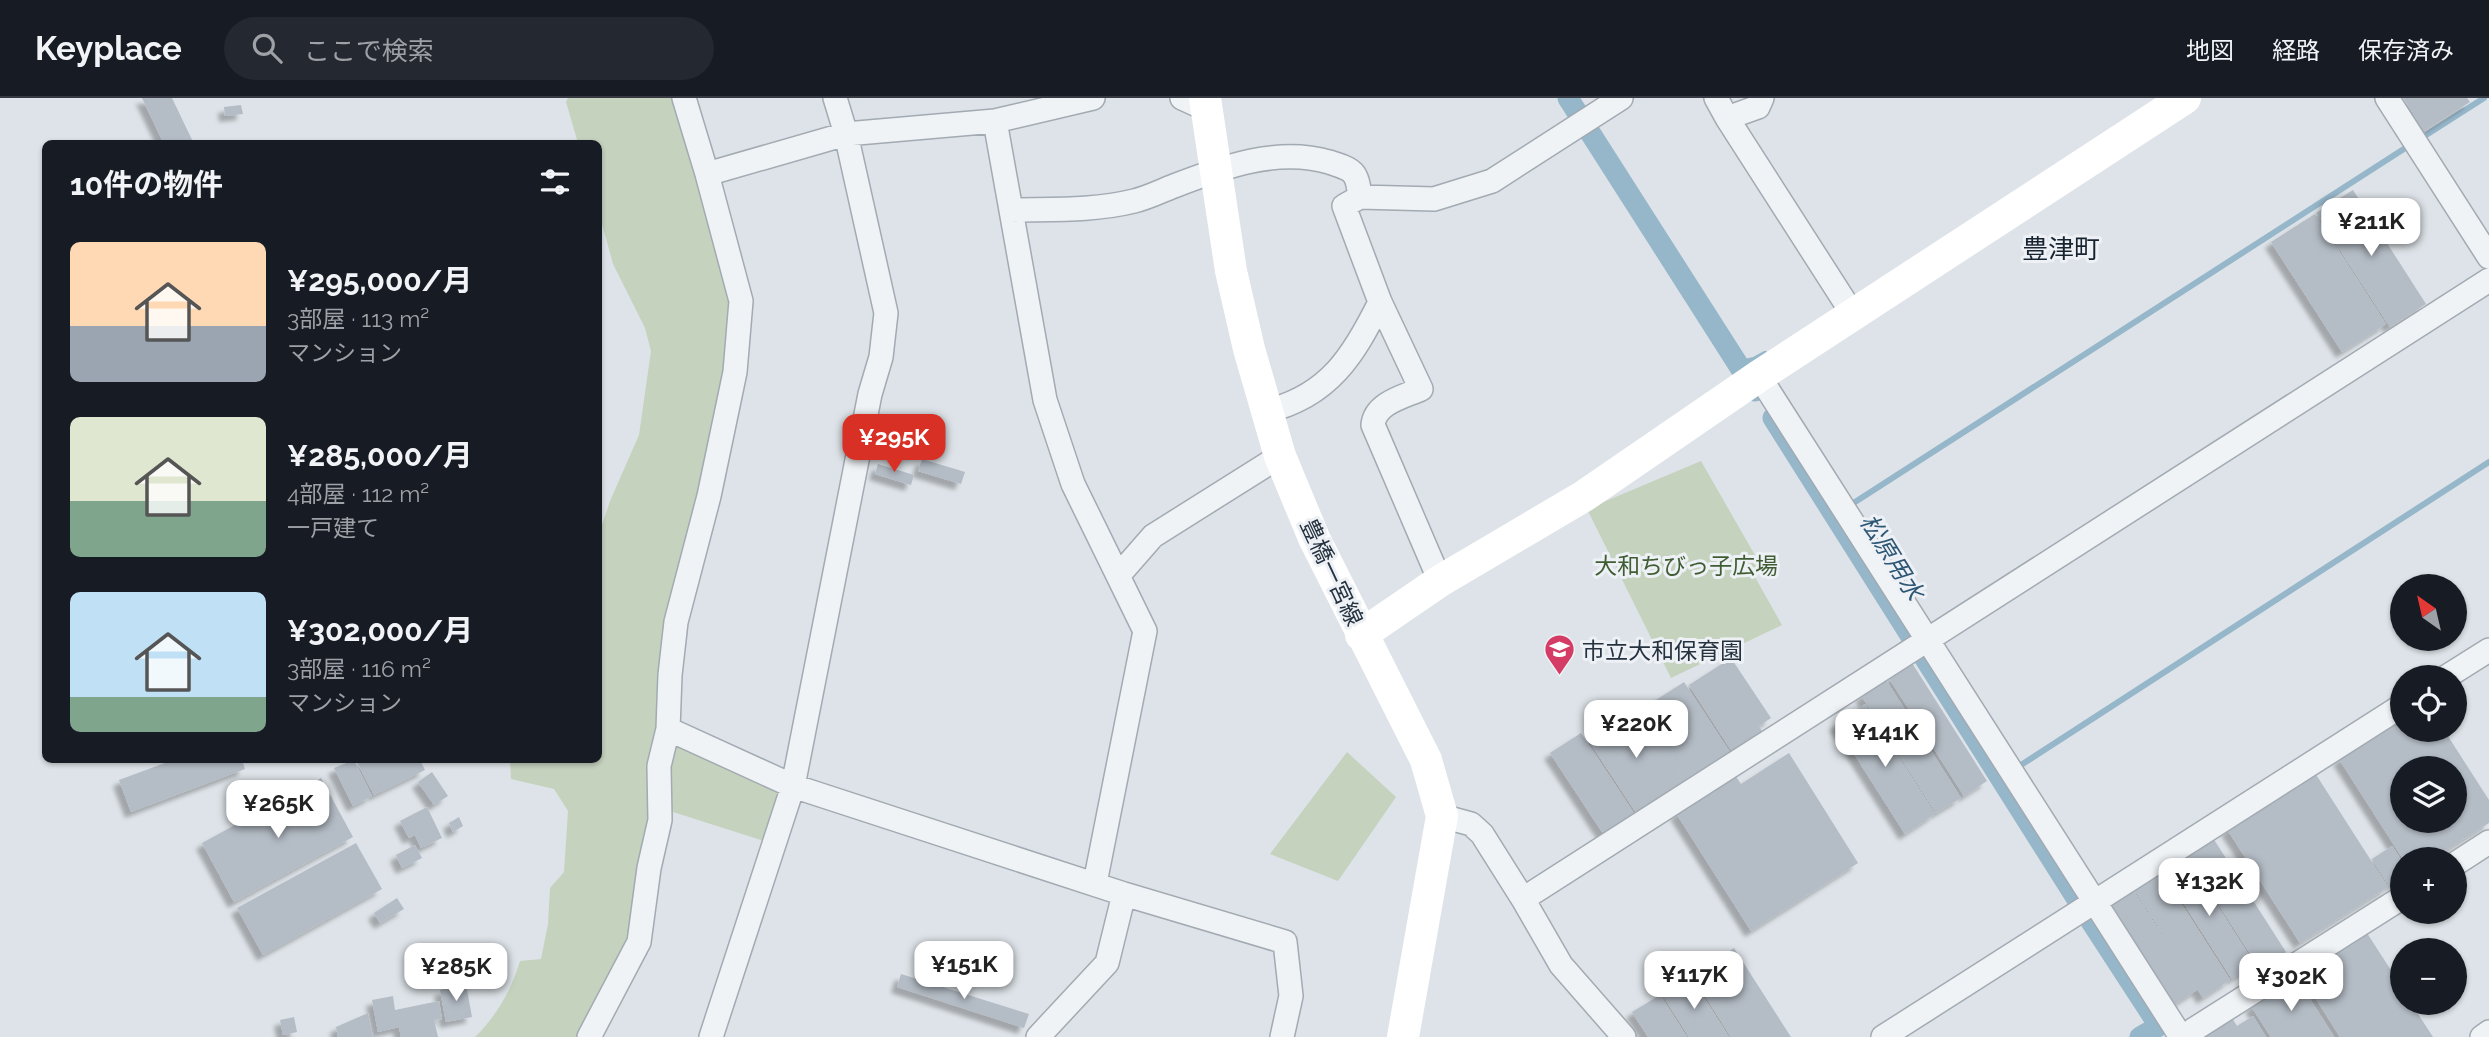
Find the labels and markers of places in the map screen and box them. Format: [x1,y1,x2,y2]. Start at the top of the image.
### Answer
pin: ¥211K [2322,198,2420,258]
pin: ¥295K [845,414,943,474]
school or university icon: 市立大和保育園 [1542,633,1576,677]
place label: 市立大和保育園 [1582,637,1743,664]
pin: ¥220K [1587,700,1685,760]
pin: ¥141K [1836,710,1934,769]
pin: ¥265K [229,780,327,840]
pin: ¥132K [2160,858,2258,918]
pin: ¥151K [915,942,1013,1001]
pin: ¥285K [407,944,505,1003]
pin: ¥117K [1645,951,1743,1011]
pin: ¥302K [2242,954,2340,1013]

